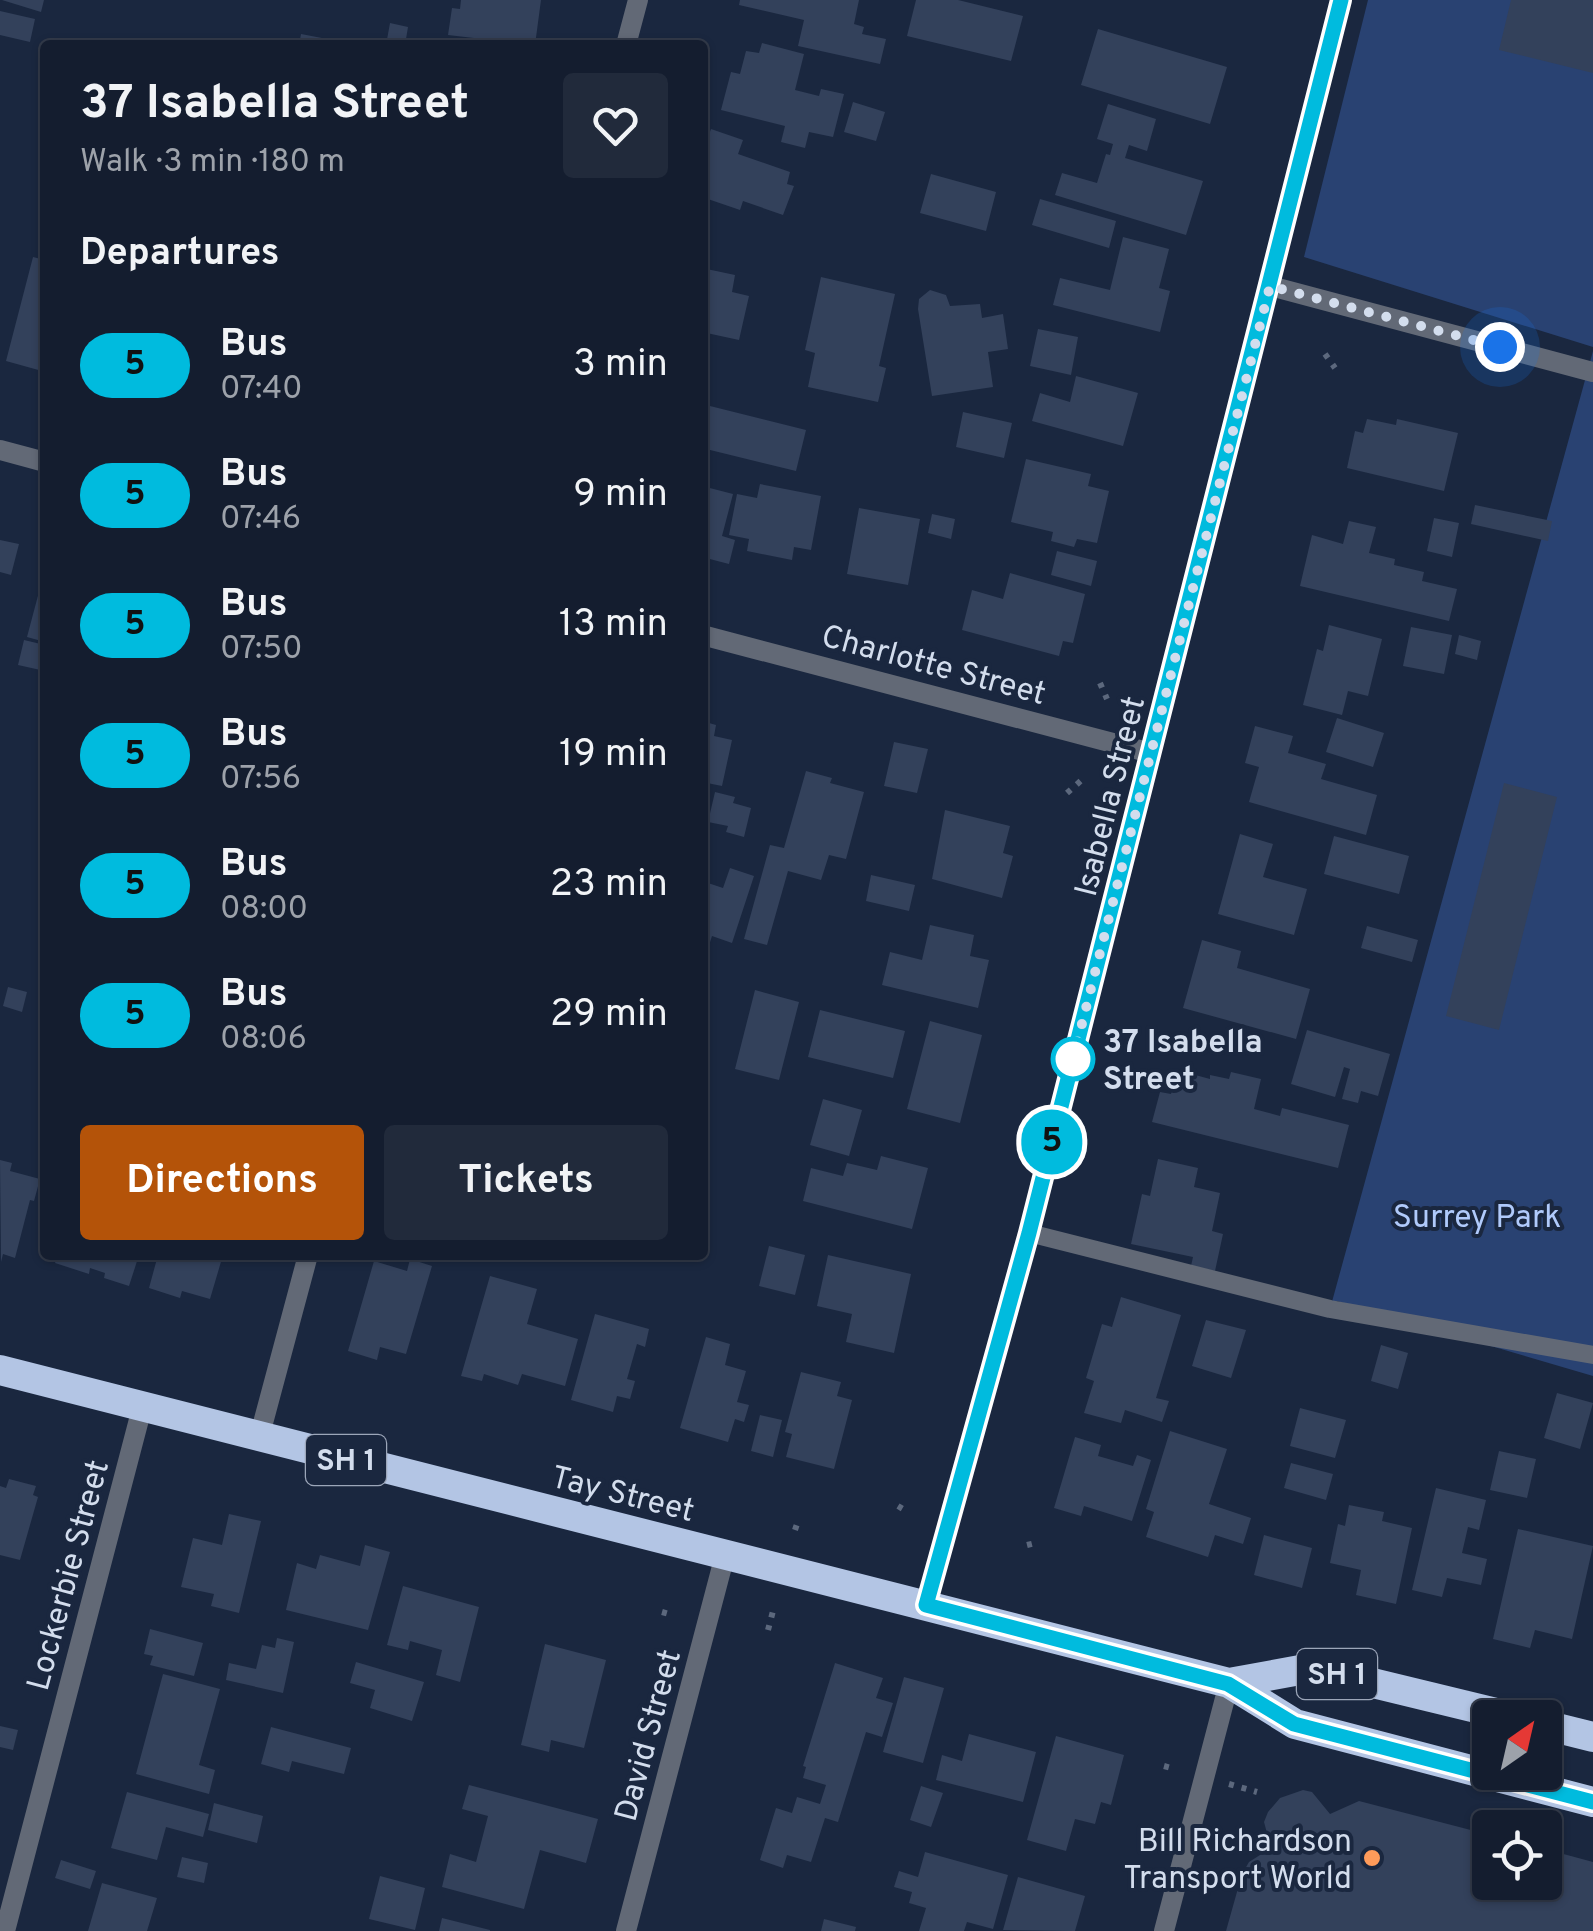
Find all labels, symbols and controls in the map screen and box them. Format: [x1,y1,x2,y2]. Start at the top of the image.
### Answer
button: heart [563,73,668,178]
text: 37 Isabella Street [80,75,469,135]
text: Walk · 3 min · 180 m [80,143,345,183]
text: Departures [80,230,280,279]
text: Bus [220,321,287,370]
your location [1475,322,1525,372]
text: 3 min [573,341,668,390]
text: 5 [124,343,146,387]
text: 07:40 [220,370,303,410]
text: Bus [220,451,287,500]
text: 9 min [573,471,668,520]
text: 5 [124,473,146,517]
text: 07:46 [220,500,301,540]
text: Bus [220,581,287,630]
text: 13 min [559,601,668,650]
text: 5 [124,603,146,647]
street label: Charlotte Street [817,618,1050,716]
text: 07:50 [220,630,303,670]
street label: Isabella Street [1068,692,1156,901]
text: Bus [220,711,287,760]
text: 19 min [559,731,668,780]
text: 5 [124,733,146,777]
text: 07:56 [220,760,301,800]
text: Bus [220,841,287,890]
text: 23 min [550,861,668,910]
text: 5 [124,863,146,907]
text: 08:00 [220,890,308,930]
text: Bus [220,971,287,1020]
text: 29 min [550,991,668,1040]
text: 5 [124,993,146,1037]
text: 08:06 [220,1020,307,1060]
place label: 37 Isabella Street [1103,1024,1263,1101]
marker: 37 Isabella Street [1052,1038,1094,1080]
line badge: 5 [1020,1110,1084,1174]
text: 5 [1041,1120,1063,1164]
button: Directions [80,1125,364,1240]
button: Tickets [384,1125,668,1240]
park label: Surrey Park [1393,1199,1561,1239]
road number: SH 1 [306,1435,386,1485]
street label: Lockerbie Street [20,1456,120,1695]
street label: Tay Street [547,1459,698,1533]
street label: David Street [608,1646,692,1826]
road number: SH 1 [1297,1649,1377,1699]
north arrow [1472,1700,1562,1790]
map controls [1472,1700,1562,1900]
button: locate [1472,1810,1562,1900]
place label: Bill Richardson Transport World [1123,1823,1352,1900]
marker: Bill Richardson Transport World [1361,1847,1383,1869]

